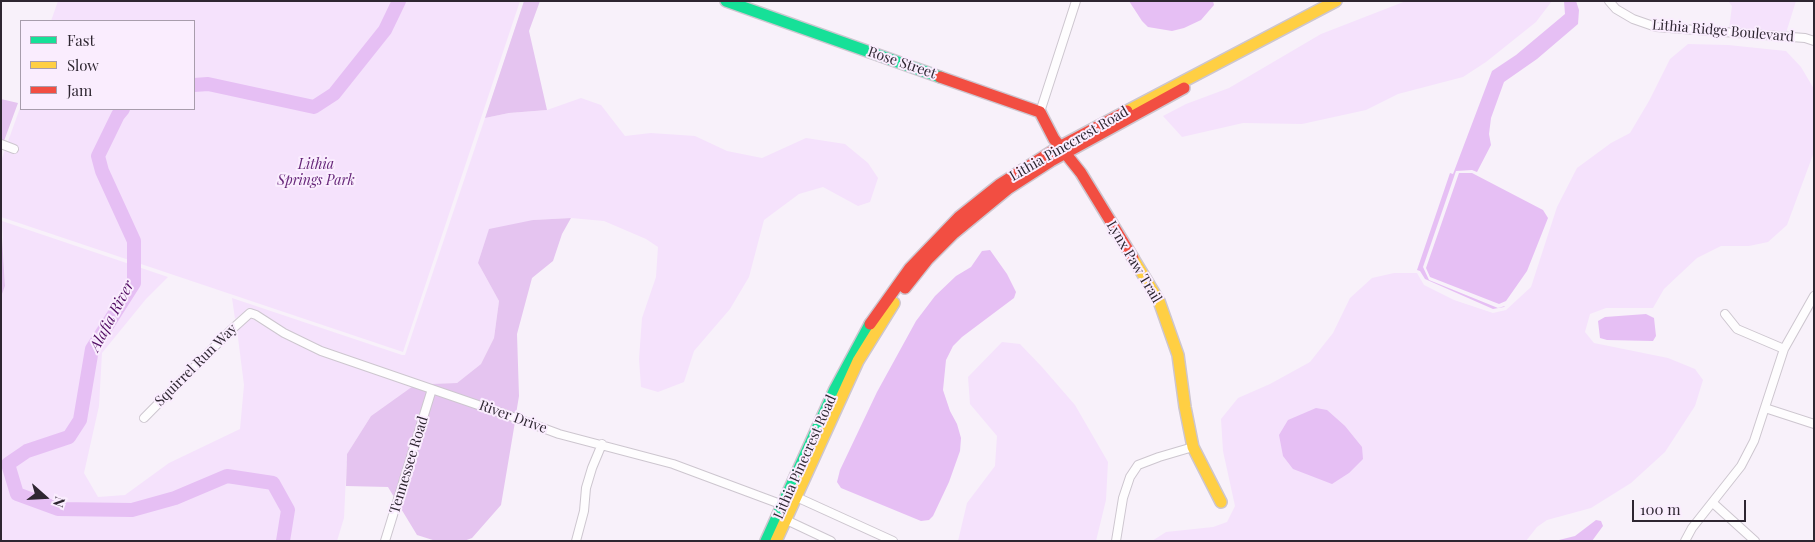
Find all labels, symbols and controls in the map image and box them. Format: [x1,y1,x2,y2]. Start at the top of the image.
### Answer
street label: Lithia Ridge Boulevard [1651,16,1795,46]
legend [20,20,195,110]
text: Fast [67,30,95,50]
street label: Rose Street [866,43,938,83]
text: Slow [67,55,99,75]
text: Jam [67,80,92,100]
street label: Lithia Pinecrest Road [1007,103,1131,185]
park label: Lithia Springs Park [277,157,355,190]
street label: Lynx Paw Trail [1103,218,1165,306]
water label: Alafia River [86,278,138,354]
street label: Squirrel Run Way [151,320,241,410]
street label: Lithia Pinecrest Road [770,392,840,522]
street label: River Drive [477,397,549,437]
street label: Tennessee Road [386,414,432,516]
north arrow [20,472,70,522]
scale bar [1635,490,1749,522]
text: N [49,494,70,510]
text: 100 m [1640,499,1681,519]

